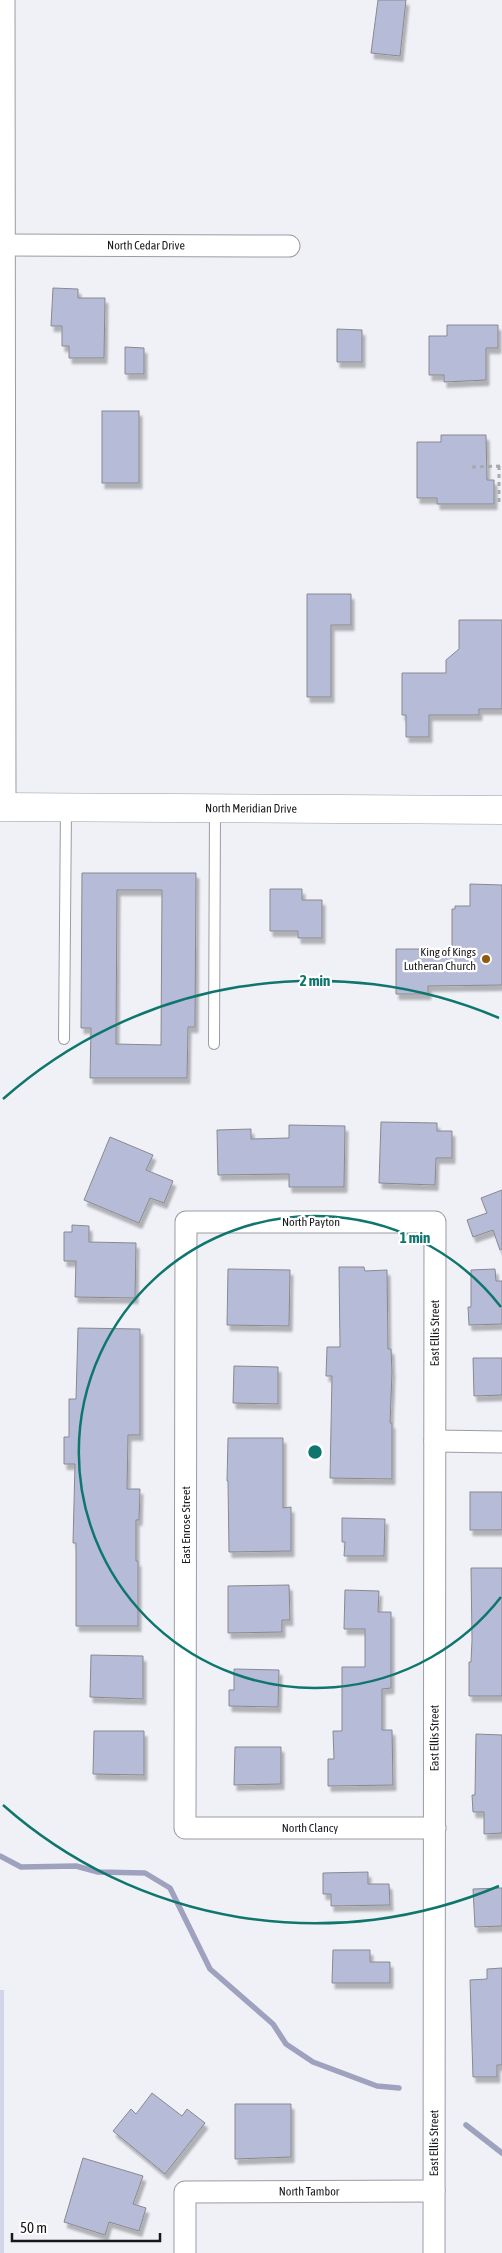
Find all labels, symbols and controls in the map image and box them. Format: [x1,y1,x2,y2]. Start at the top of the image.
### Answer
street label: North Cedar Drive [107,238,185,253]
street label: North Meridian Drive [205,801,297,816]
place label: King of Kings Lutheran Church [404,945,476,973]
marker: King of Kings Lutheran Church [480,953,492,965]
text: 2 min [300,972,330,989]
street label: North Payton [282,1215,340,1229]
text: 1 min [400,1229,430,1246]
street label: East Ellis Street [428,1299,442,1366]
centre of rings [306,1443,324,1461]
street label: East Enrose Street [179,1486,193,1564]
street label: East Ellis Street [427,1704,442,1771]
street label: North Clancy [282,1821,338,1835]
street label: East Ellis Street [427,2109,441,2176]
street label: North Tambor [279,2184,340,2199]
scale bar [12,2210,160,2242]
text: 50 m [20,2219,47,2236]

